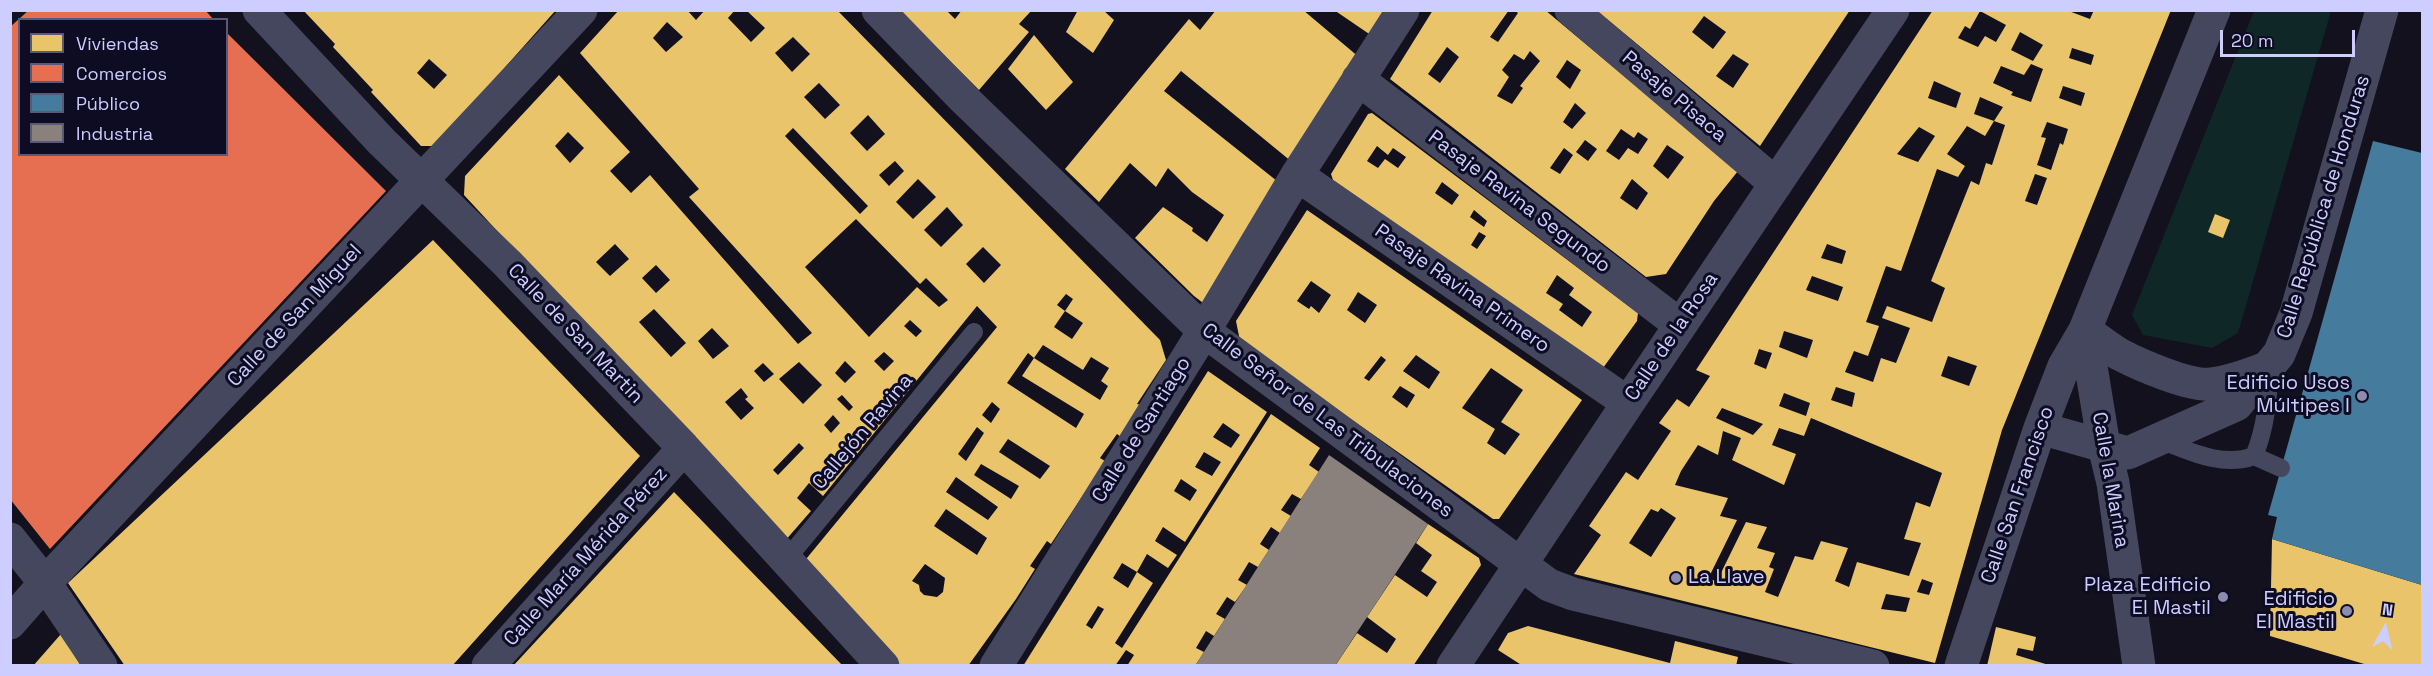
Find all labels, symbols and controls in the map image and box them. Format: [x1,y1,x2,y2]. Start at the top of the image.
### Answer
legend [18,18,228,156]
scale bar [2223,18,2358,56]
text: 20 m [2231,29,2274,52]
text: Viviendas [76,32,159,55]
street label: Pasaje Pisaca [1617,46,1731,148]
text: Comercios [76,62,167,85]
street label: Calle República de Honduras [2272,73,2376,341]
text: Público [76,92,140,115]
text: Industria [76,122,153,145]
street label: Pasaje Ravina Segundo [1423,126,1615,278]
street label: Pasaje Ravina Primero [1370,219,1554,359]
street label: Calle de San Miguel [223,240,367,392]
street label: Calle de San Martin [502,259,648,409]
street label: Calle de la Rosa [1620,268,1724,406]
street label: Calle Señor de Las Tribulaciones [1197,319,1457,523]
street label: Calle de Santiago [1088,353,1196,507]
street label: Callejón Ravina [808,369,918,495]
place label: Edificio Usos Múltipes I [2227,372,2350,419]
marker: Edificio Usos Múltipes I [2355,389,2369,403]
street label: Calle San Francisco [1976,403,2060,587]
street label: Calle la Marina [2086,410,2134,550]
street label: Calle María Mérida Pérez [499,462,673,652]
place label: La Llave [1688,566,1765,590]
marker: La Llave [1669,571,1683,585]
place label: Plaza Edificio El Mastil [2084,574,2211,621]
place label: Edificio El Mastil [2256,588,2335,635]
marker: Plaza Edificio El Mastil [2216,590,2230,604]
north arrow [2355,598,2415,658]
text: N [2381,599,2394,621]
marker: Edificio El Mastil [2340,604,2354,618]

